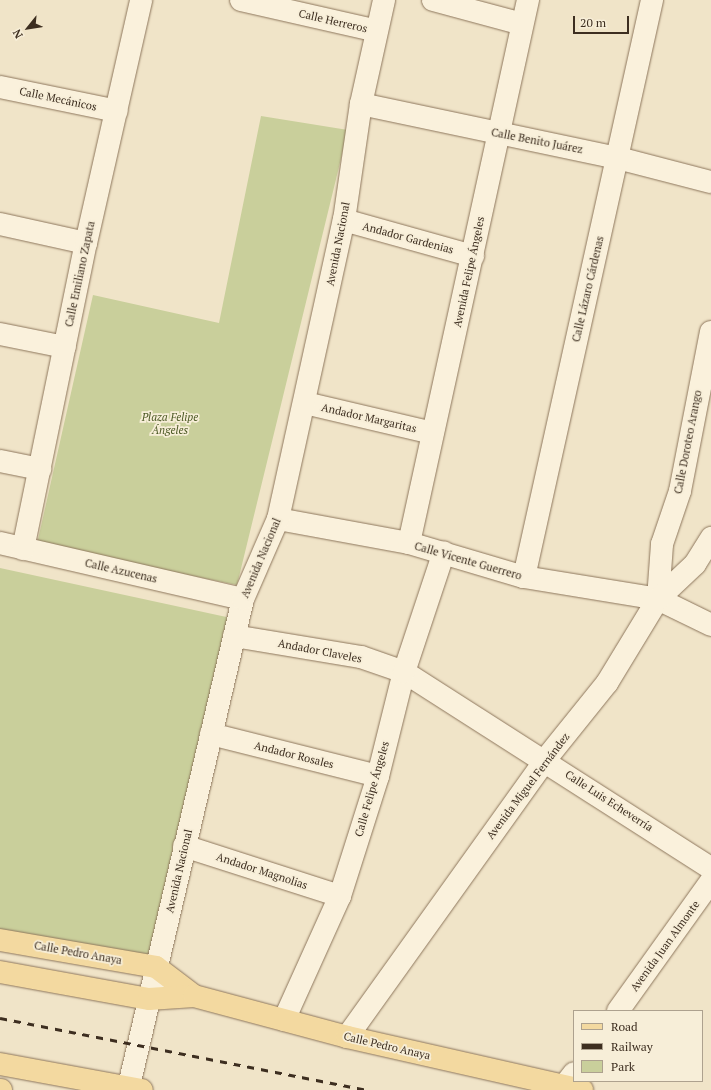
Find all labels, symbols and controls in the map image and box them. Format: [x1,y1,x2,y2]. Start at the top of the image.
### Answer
street label: Calle Herreros [297,7,369,35]
north arrow [8,8,48,48]
scale bar [575,8,631,34]
text: 20 m [580,15,606,30]
text: N [9,27,26,41]
street label: Calle Mecánicos [18,84,98,114]
street label: Calle Benito Juárez [490,126,584,156]
street label: Avenida Nacional [323,201,353,287]
street label: Avenida Felipe Ángeles [451,215,487,329]
street label: Andador Gardenias [361,219,455,257]
street label: Calle Emiliano Zapata [62,220,98,328]
street label: Calle Lázaro Cárdenas [569,235,607,343]
street label: Calle Doroteo Arango [671,389,705,495]
street label: Andador Margaritas [320,401,418,435]
park label: Plaza Felipe Ángeles [142,411,198,437]
street label: Avenida Nacional [238,516,284,600]
street label: Calle Vicente Guerrero [413,539,523,583]
street label: Calle Azucenas [83,556,159,586]
street label: Andador Claveles [277,636,363,666]
street label: Avenida Miguel Fernández [484,730,572,842]
street label: Andador Rosales [253,739,335,771]
street label: Calle Felipe Ángeles [352,740,392,838]
street label: Calle Luis Echeverría [563,768,655,834]
street label: Avenida Nacional [163,828,195,914]
street label: Andador Magnolias [215,850,309,892]
street label: Avenida Juan Almonte [628,898,702,994]
street label: Calle Pedro Anaya [33,939,123,967]
legend [573,1010,703,1082]
text: Road [611,1019,638,1034]
street label: Calle Pedro Anaya [342,1030,432,1062]
text: Railway [611,1039,653,1054]
text: Park [611,1059,635,1074]

